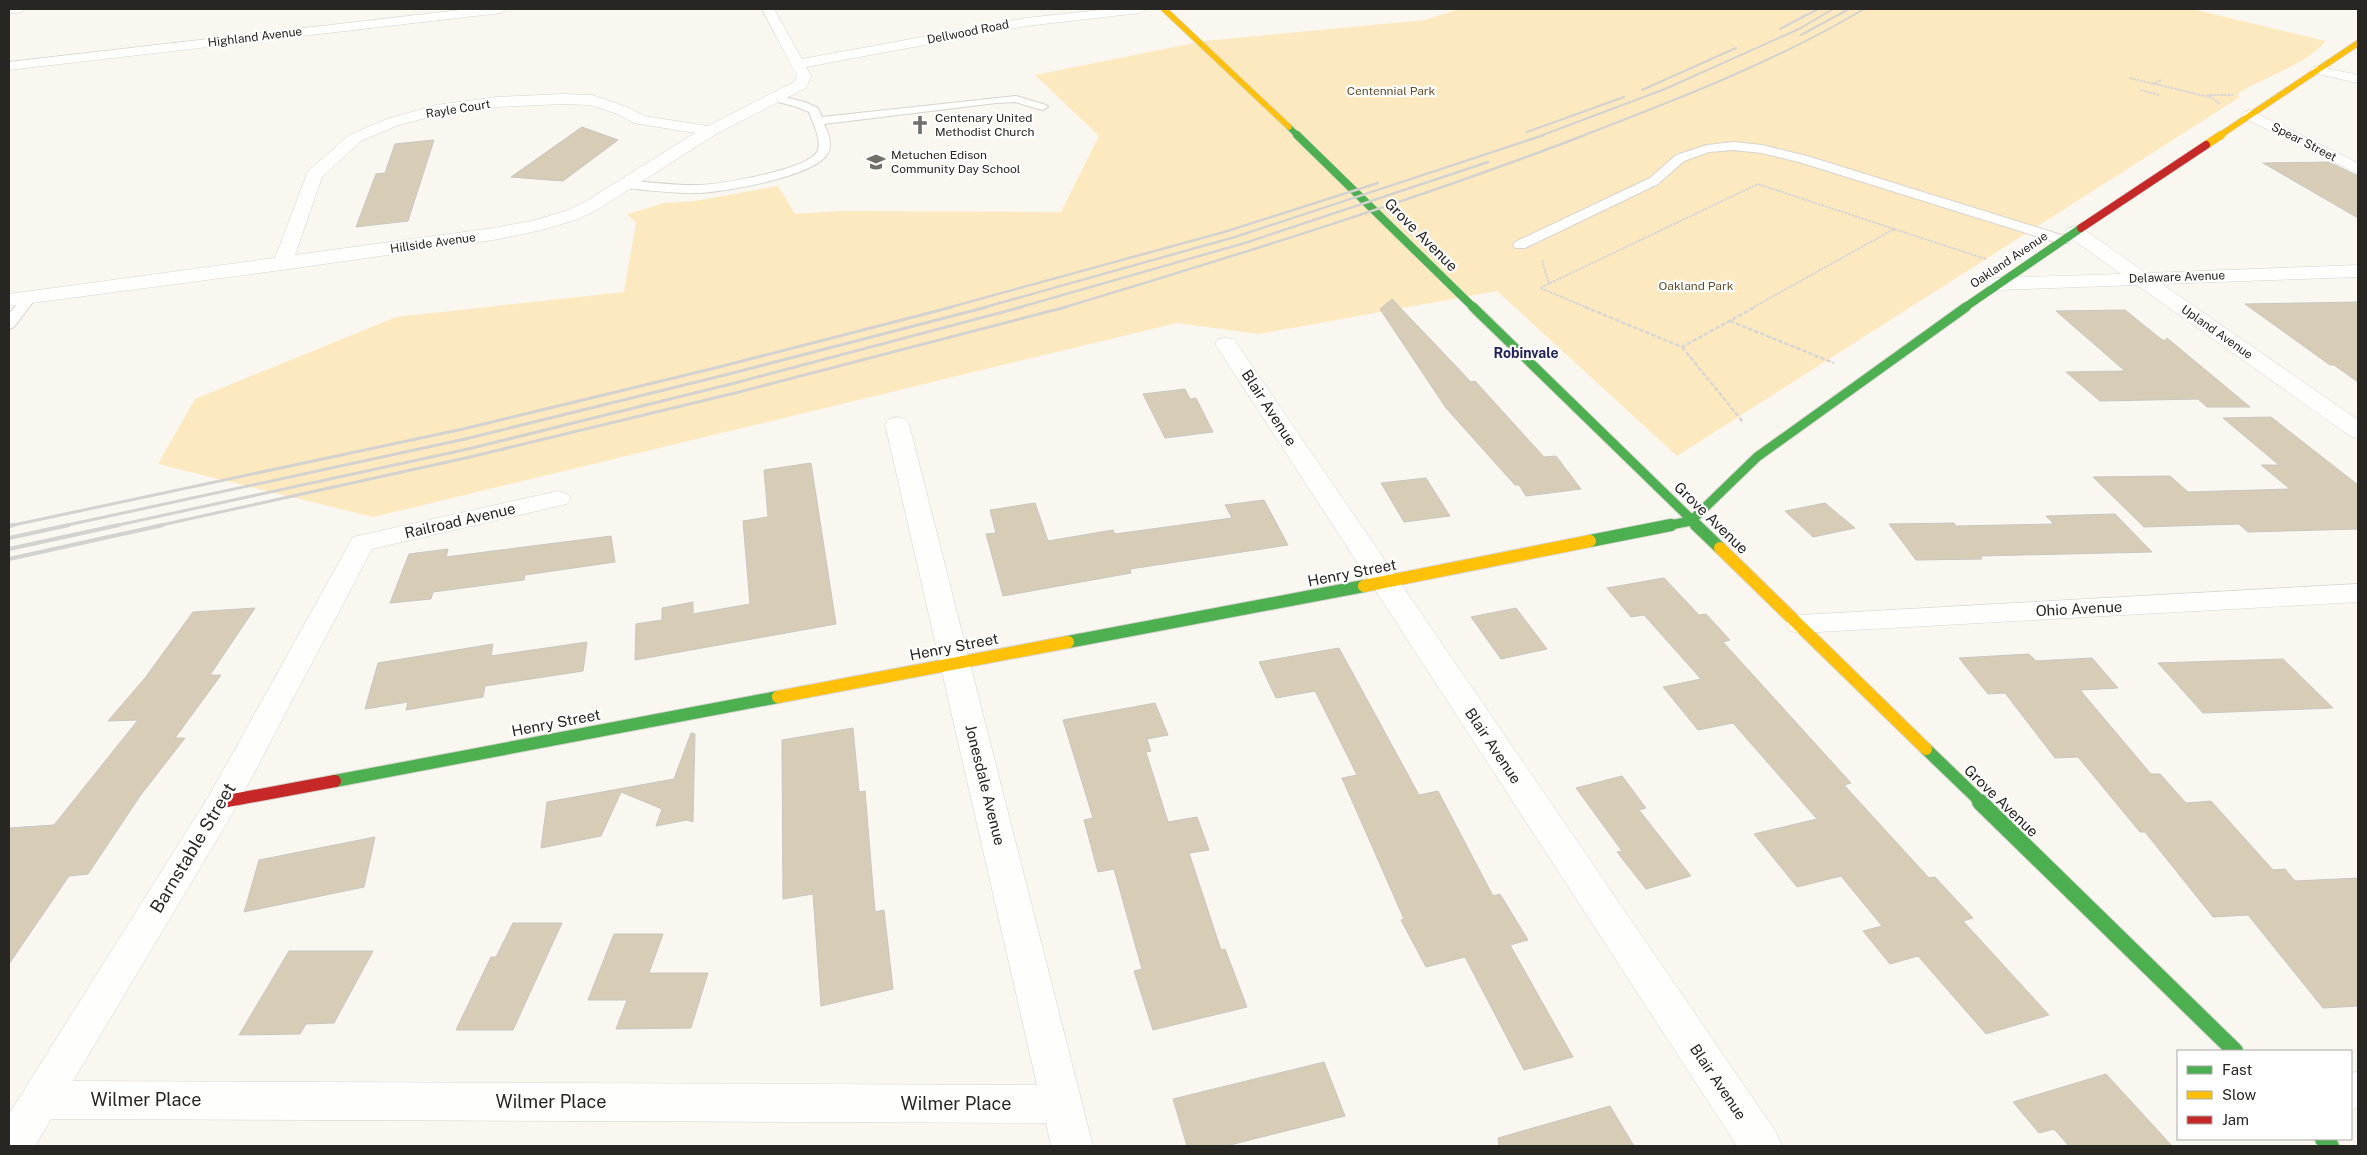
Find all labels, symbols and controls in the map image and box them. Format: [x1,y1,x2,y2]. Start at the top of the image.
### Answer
street label: Dellwood Road [926,17,1010,47]
street label: Highland Avenue [207,24,303,50]
park label: Centennial Park [1347,84,1436,98]
street label: Rayle Court [425,97,492,121]
place label: Centenary United Methodist Church [935,111,1034,139]
church icon: Centenary United Methodist Church [909,114,931,136]
street label: Spear Street [2269,120,2339,165]
place label: Metuchen Edison Community Day School [891,148,1021,176]
school or university icon: Metuchen Edison Community Day School [865,151,887,173]
street label: Grove Avenue [1381,195,1461,275]
street label: Oakland Avenue [1968,229,2051,291]
street label: Hillside Avenue [389,230,477,256]
street label: Delaware Avenue [2129,268,2226,286]
park label: Oakland Park [1659,279,1734,293]
street label: Upland Avenue [2179,302,2256,362]
district label: Robinvale [1493,345,1559,361]
street label: Blair Avenue [1238,366,1300,449]
street label: Grove Avenue [1671,478,1752,557]
street label: Railroad Avenue [403,500,517,542]
street label: Henry Street [1306,556,1398,589]
street label: Ohio Avenue [2035,598,2123,619]
street label: Henry Street [908,630,1000,663]
street label: Blair Avenue [1462,705,1525,787]
street label: Henry Street [510,706,602,739]
street label: Jonesdale Avenue [962,723,1009,847]
street label: Grove Avenue [1961,761,2042,840]
street label: Barnstable Street [145,779,240,917]
street label: Blair Avenue [1687,1041,1750,1123]
legend [2177,1050,2352,1140]
text: Fast [2222,1061,2252,1078]
text: Slow [2222,1086,2257,1103]
street label: Wilmer Place [91,1089,201,1110]
street label: Wilmer Place [496,1091,606,1112]
street label: Wilmer Place [901,1093,1011,1114]
text: Jam [2222,1111,2249,1128]

